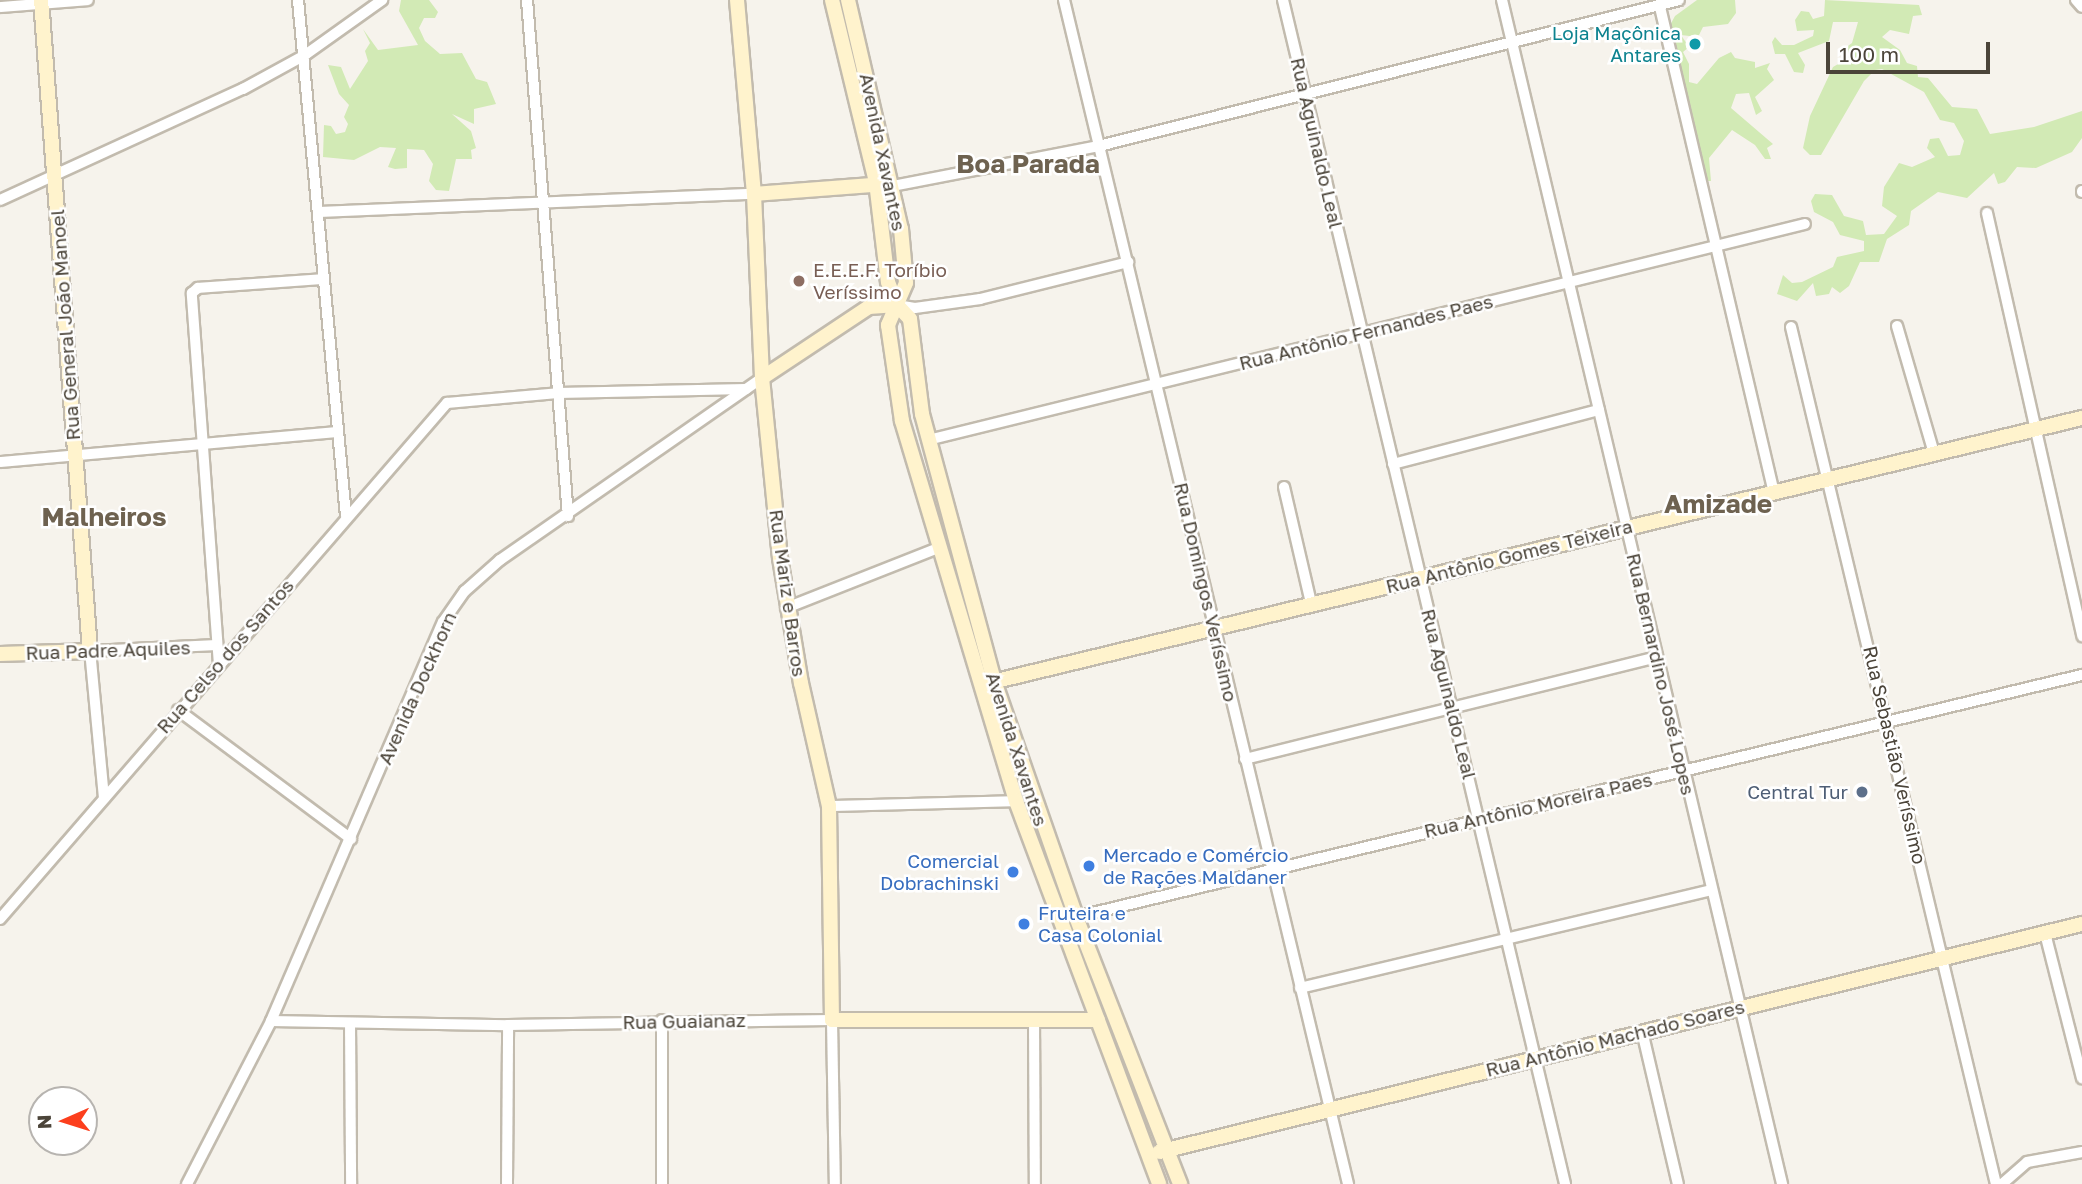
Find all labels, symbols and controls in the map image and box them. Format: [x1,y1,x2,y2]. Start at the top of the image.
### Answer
place label: Loja Maçônica Antares [1552,22,1681,66]
scale bar [1830,28,1994,72]
marker: Loja Maçônica Antares [1687,36,1703,52]
text: 100 m [1839,41,1899,67]
street label: Rua Aguinaldo Leal [1286,55,1348,231]
street label: Avenida Xavantes [855,71,911,233]
district label: Boa Parada [956,148,1100,180]
street label: Rua General João Manoel [46,209,84,441]
place label: E.E.E.F. Toríbio Veríssimo [813,259,947,303]
marker: E.E.E.F. Toríbio Veríssimo [791,273,807,289]
street label: Rua Antônio Fernandes Paes [1237,289,1495,375]
street label: Rua Domingos Veríssimo [1170,480,1242,704]
district label: Amizade [1664,488,1772,520]
district label: Malheiros [41,501,167,533]
street label: Rua Mariz e Barros [765,508,811,678]
street label: Rua Antônio Gomes Teixeira [1383,514,1635,598]
street label: Rua Bernardino José Lopes [1622,551,1700,797]
street label: Rua Celso dos Santos [152,574,298,738]
street label: Rua Aguinaldo Leal [1417,606,1481,782]
street label: Avenida Dockhorn [373,608,461,768]
street label: Rua Padre Aquiles [25,636,191,664]
street label: Rua Sebastião Veríssimo [1859,644,1931,866]
street label: Avenida Xavantes [981,669,1053,829]
street label: Rua Antônio Moreira Paes [1422,768,1654,842]
place label: Central Tur [1747,781,1848,803]
marker: Central Tur [1854,784,1870,800]
place label: Mercado e Comércio de Rações Maldaner [1103,844,1288,888]
place label: Comercial Dobrachinski [880,850,999,894]
marker: Mercado e Comércio de Rações Maldaner [1081,858,1097,874]
marker: Comercial Dobrachinski [1005,864,1021,880]
place label: Fruteira e Casa Colonial [1038,902,1162,946]
marker: Fruteira e Casa Colonial [1016,916,1032,932]
street label: Rua Antônio Machado Soares [1483,995,1747,1081]
street label: Rua Guaianaz [622,1009,746,1033]
north arrow [28,1086,98,1156]
text: N [32,1114,55,1130]

